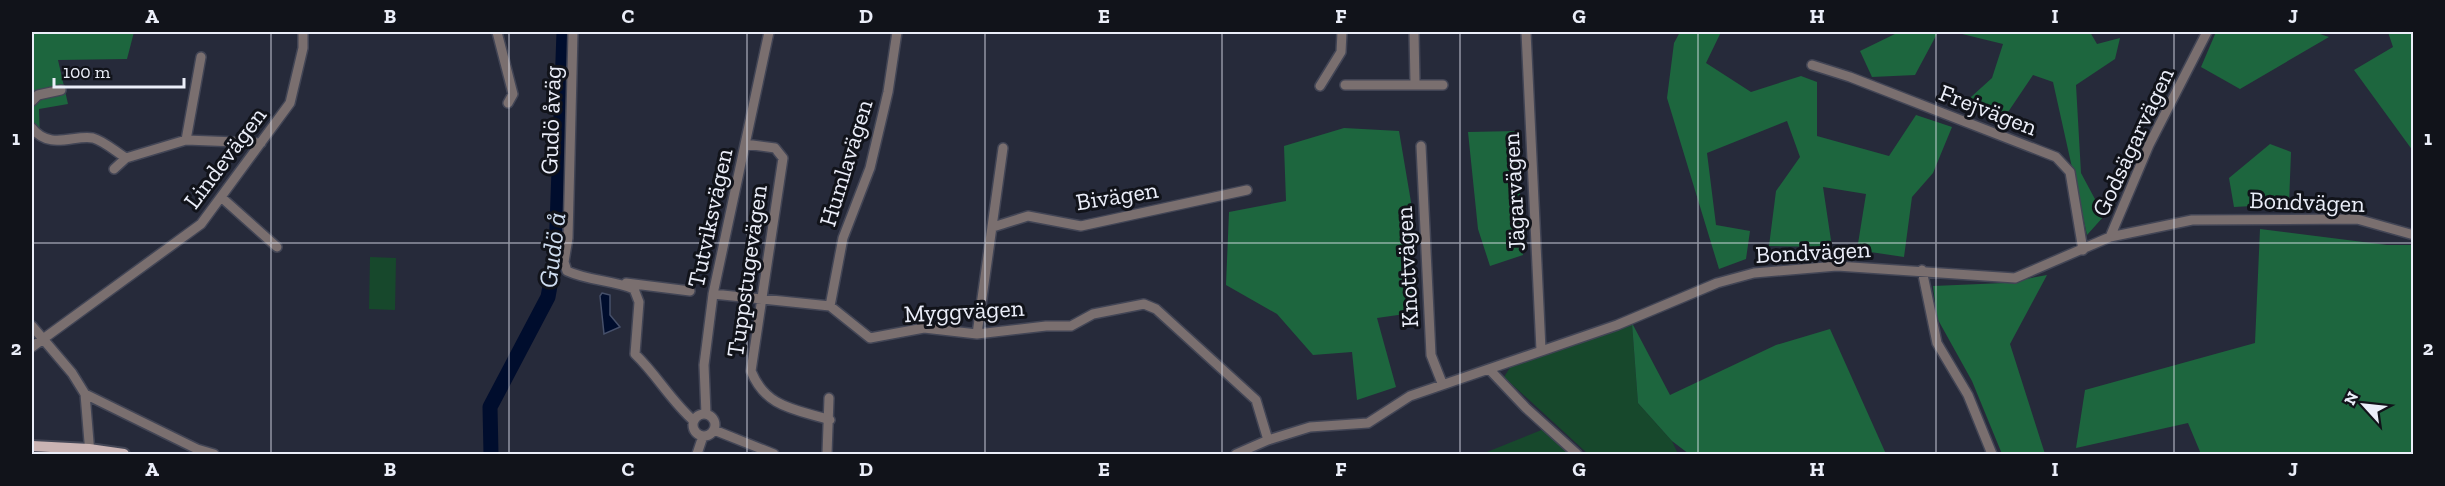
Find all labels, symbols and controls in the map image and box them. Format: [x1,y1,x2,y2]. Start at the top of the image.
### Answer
text: A [145,4,159,28]
text: B [384,4,396,28]
text: C [622,4,635,28]
text: D [859,4,873,28]
text: E [1098,4,1110,28]
text: F [1335,4,1347,28]
text: G [1572,4,1586,28]
text: H [1809,4,1825,28]
text: I [2051,4,2059,28]
text: J [2288,4,2298,28]
scale bar [54,51,184,89]
text: 100 m [63,61,111,83]
street label: Godsägarvägen [2085,62,2180,221]
street label: Gudö åväg [534,65,567,175]
street label: Frejvägen [1935,78,2042,142]
street label: Humlavägen [812,96,879,230]
street label: Lindevägen [177,101,272,214]
text: 1 [12,126,20,150]
text: 1 [2424,126,2432,150]
street label: Jägarvägen [1496,132,1531,252]
street label: Tutviksvägen [681,146,738,290]
street label: Bivägen [1074,175,1160,216]
street label: Tuppstugevägen [720,183,773,359]
street label: Bondvägen [2249,185,2365,218]
street label: Knottvägen [1389,205,1424,328]
water label: Gudö å [532,210,572,290]
street label: Bondvägen [1755,234,1872,269]
street label: Myggvägen [903,293,1025,328]
text: 2 [11,336,22,360]
text: 2 [2423,336,2434,360]
north arrow [2334,375,2394,435]
text: N [2340,389,2362,408]
text: A [145,457,159,481]
text: B [384,457,396,481]
text: C [622,457,635,481]
text: D [859,457,873,481]
text: E [1098,457,1110,481]
text: F [1335,457,1347,481]
text: G [1572,457,1586,481]
text: H [1809,457,1825,481]
text: I [2051,457,2059,481]
text: J [2288,457,2298,481]

